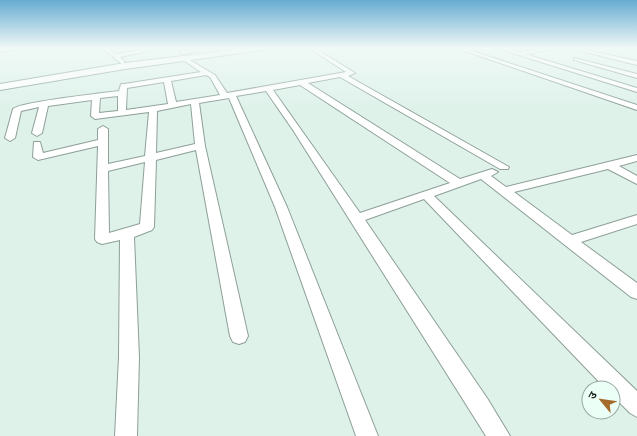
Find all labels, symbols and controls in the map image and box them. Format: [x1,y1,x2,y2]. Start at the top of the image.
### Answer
north arrow [581,380,621,420]
text: उ [585,389,600,401]

